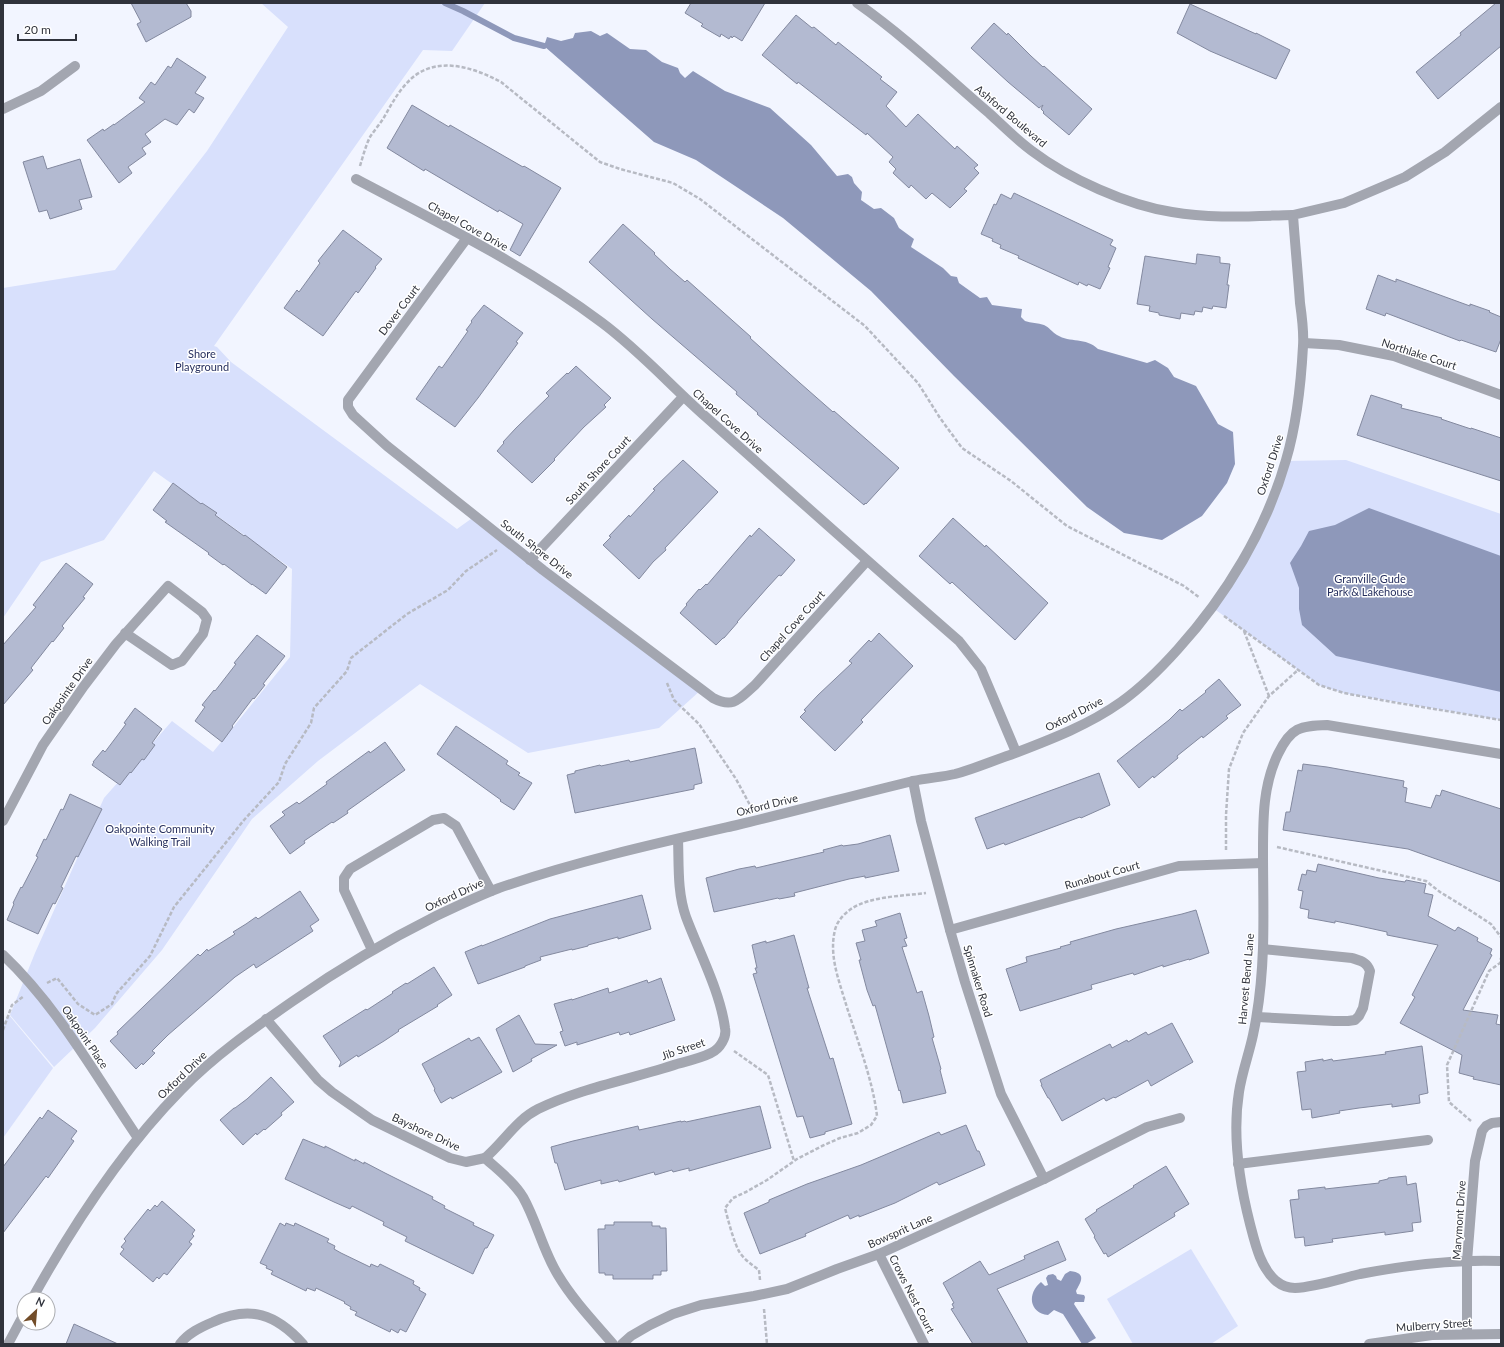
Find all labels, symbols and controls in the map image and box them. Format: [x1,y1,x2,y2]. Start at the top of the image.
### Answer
scale bar [18,16,76,42]
text: 20 m [24,22,51,37]
street label: Ashford Boulevard [973,82,1050,149]
street label: Chapel Cove Drive [426,198,511,253]
street label: Dover Court [375,282,422,338]
street label: Northlake Court [1380,335,1458,372]
park label: Shore Playground [175,347,229,373]
street label: Chapel Cove Drive [691,386,766,456]
street label: South Shore Court [562,432,633,507]
street label: Oxford Drive [1254,433,1286,497]
street label: South Shore Drive [499,516,576,581]
park label: Granville Gude Park & Lakehouse [1327,572,1413,598]
street label: Chapel Cove Court [756,587,827,664]
street label: Oakpointe Drive [38,654,95,727]
street label: Oxford Drive [1043,693,1105,734]
street label: Oxford Drive [735,791,799,818]
park label: Oakpointe Community Walking Trail [105,822,215,848]
street label: Runabout Court [1063,858,1141,891]
street label: Oxford Drive [422,875,485,914]
street label: Harvest Bend Lane [1235,933,1256,1025]
street label: Spinnaker Road [961,943,996,1018]
street label: Oakpoint Place [60,1003,111,1071]
street label: Jib Street [659,1035,706,1062]
street label: Oxford Drive [154,1048,209,1101]
street label: Bayshore Drive [390,1110,463,1153]
street label: Marymont Drive [1449,1180,1468,1260]
street label: Bowsprit Lane [866,1210,934,1251]
street label: Crows Nest Court [887,1252,938,1335]
north arrow [16,1291,56,1331]
text: N [34,1294,47,1309]
street label: Mulberry Street [1396,1315,1472,1334]

